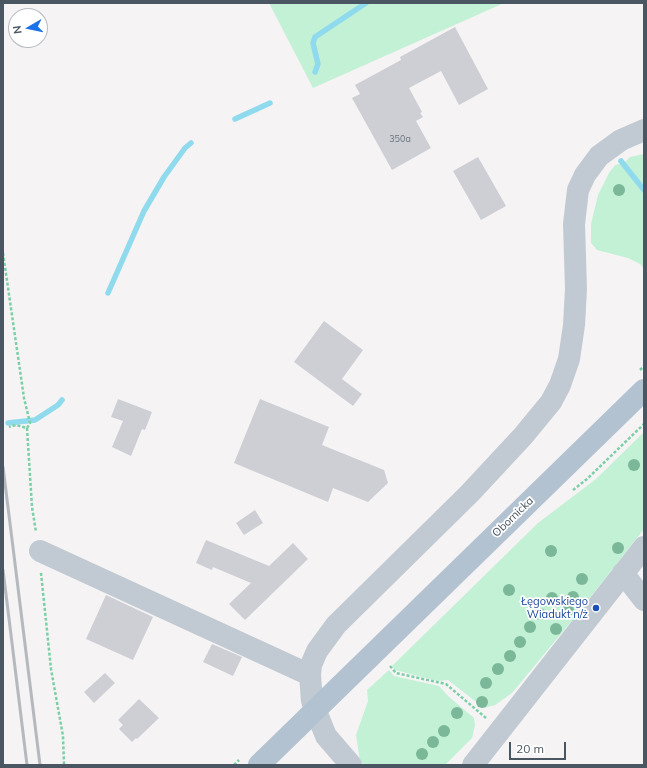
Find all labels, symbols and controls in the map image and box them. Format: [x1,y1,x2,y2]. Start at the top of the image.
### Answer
north arrow [8,8,48,48]
text: N [10,25,25,35]
house number: 350a [389,134,411,144]
street label: Obornicka [490,494,536,540]
place label: Łęgowskiego Wiadukt n/ż [521,595,588,621]
marker: Łęgowskiego Wiadukt n/ż [591,603,601,613]
scale bar [511,734,568,760]
text: 20 m [516,741,544,756]

